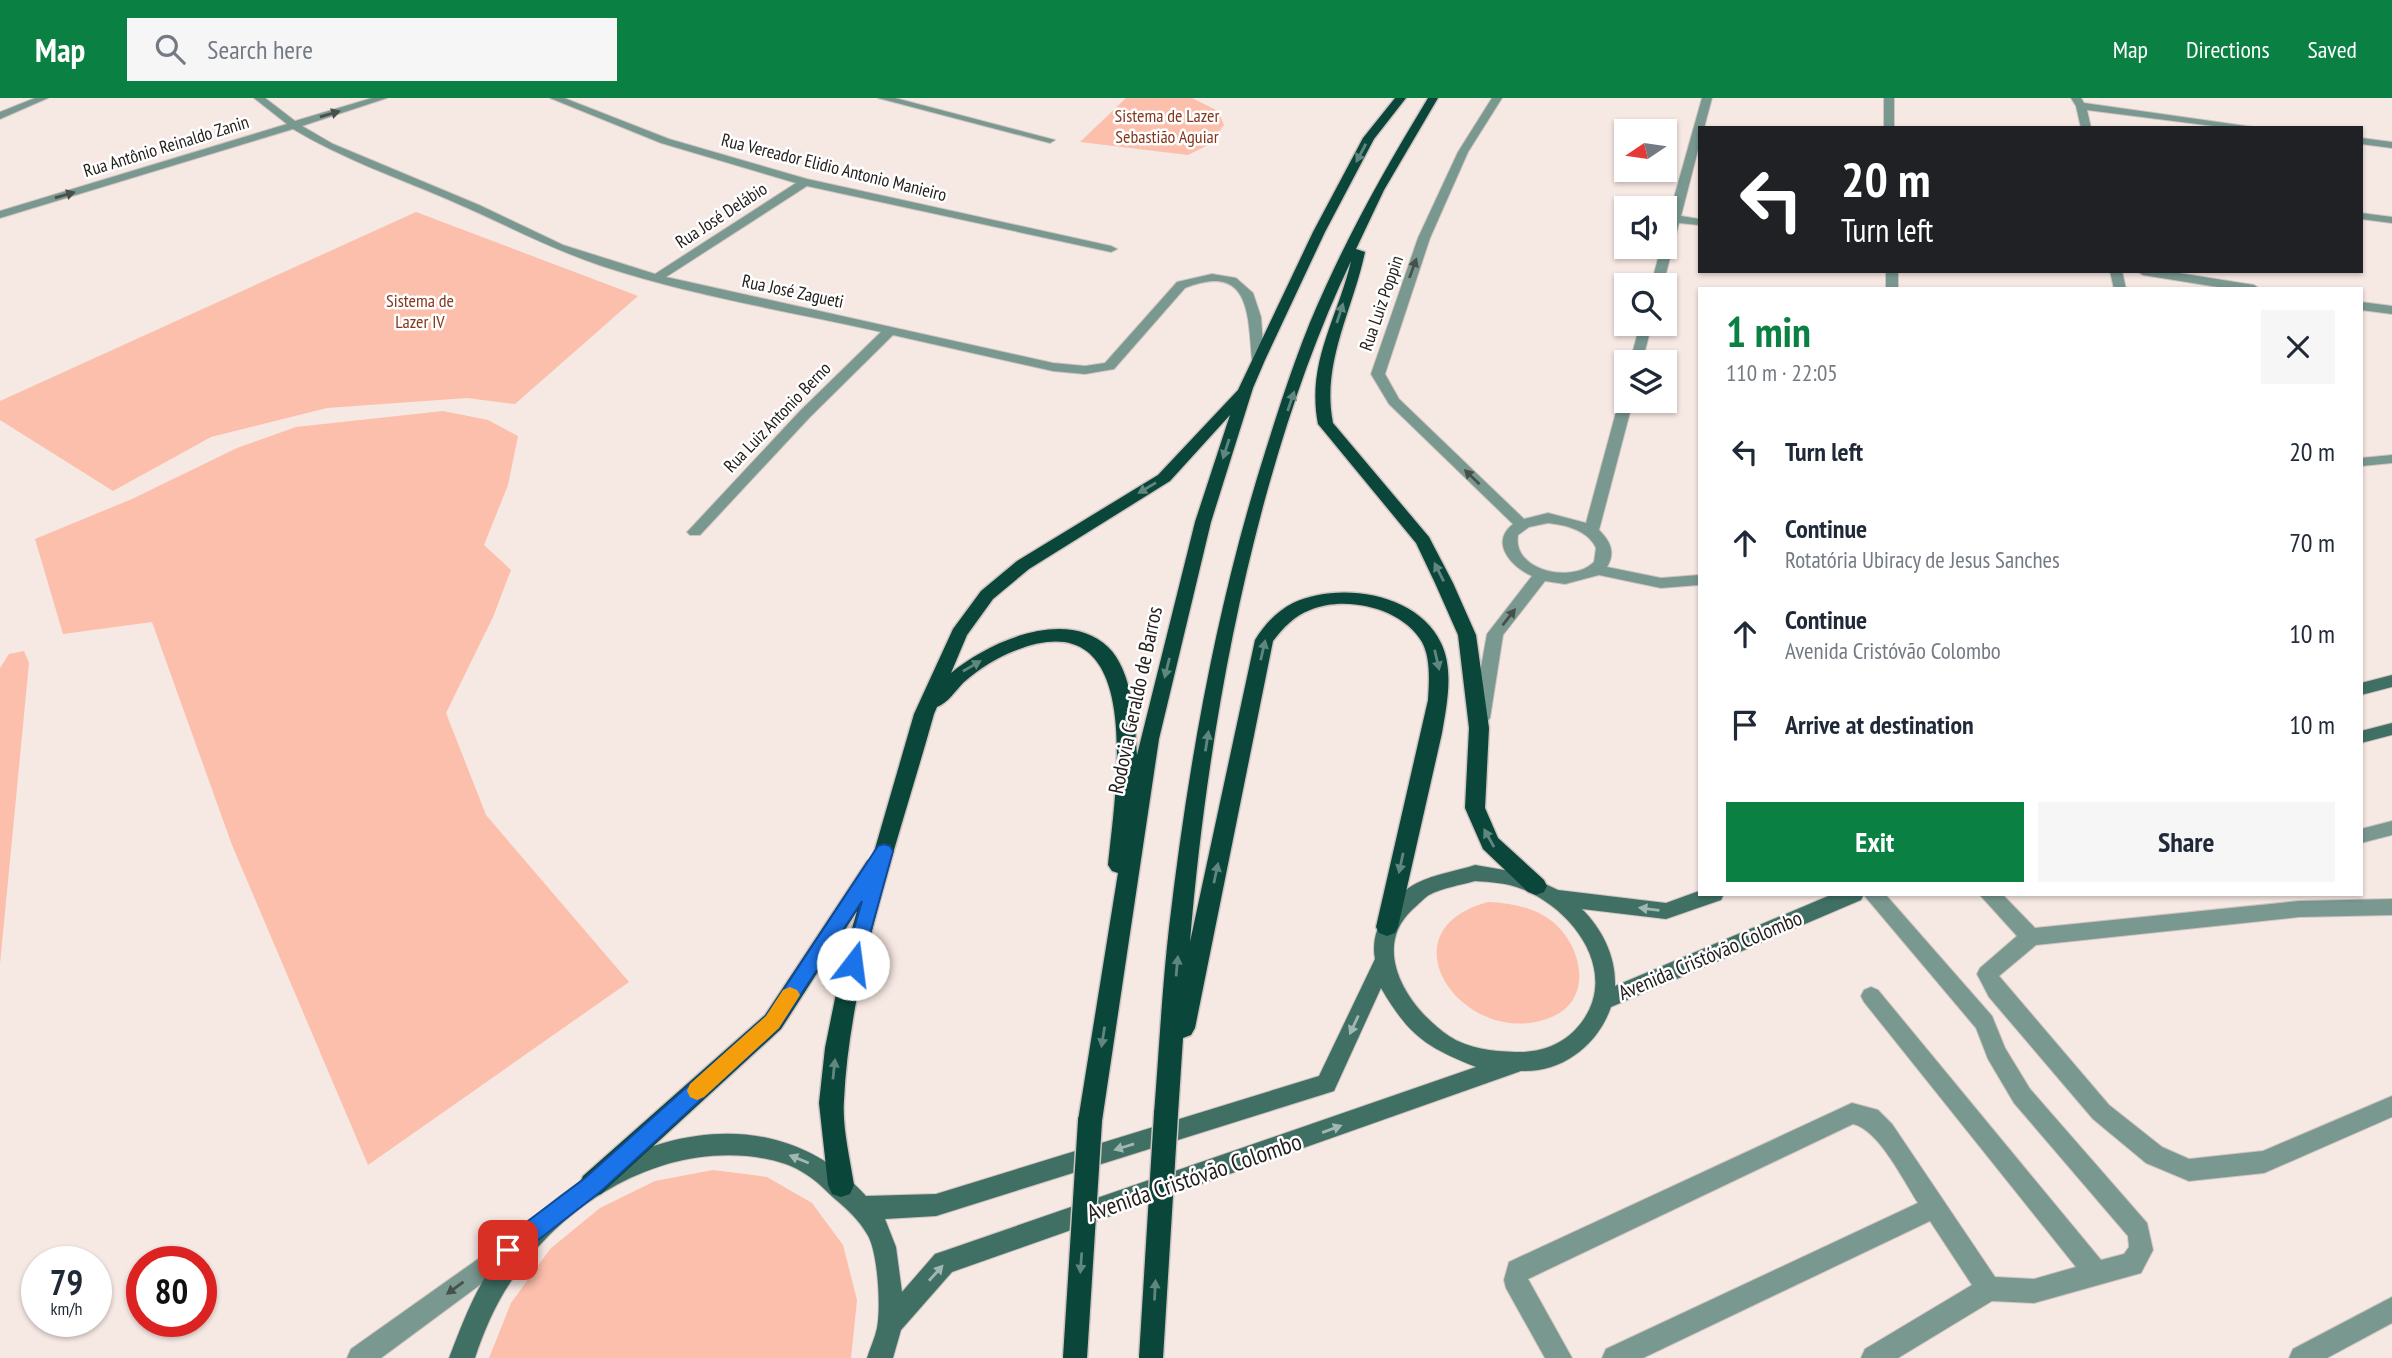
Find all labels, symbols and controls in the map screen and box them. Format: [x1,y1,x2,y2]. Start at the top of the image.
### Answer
search box [127,18,617,81]
text: Map [35,28,85,71]
icon: search [151,30,189,68]
text: Search here [207,33,313,66]
text: Map [2113,34,2148,65]
text: Directions [2186,34,2270,65]
text: Saved [2308,34,2357,65]
park label: Sistema de Lazer Sebastião Aguiar [1115,104,1219,148]
one-way arrow [319,109,340,119]
street label: Rua Antônio Reinaldo Zanin [81,110,251,182]
north arrow [1614,119,1676,182]
map controls [1614,119,1677,413]
street label: Rua Vereador Elidio Antonio Manieiro [719,128,949,206]
one-way arrow [1355,143,1367,163]
text: 20 m [1841,147,1930,211]
icon: left [1726,154,1817,245]
street label: Rua José Delábio [671,177,771,253]
one-way arrow [55,190,76,200]
button: sound [1614,196,1677,259]
text: Turn left [1841,209,1933,251]
street label: Rua Luiz Poppin [1354,252,1408,354]
one-way arrow [1408,258,1419,279]
street label: Rua José Zagueti [740,269,846,313]
button: search [1614,273,1677,336]
park label: Sistema de Lazer IV [386,289,454,333]
one-way arrow [1335,302,1346,323]
text: 1 min [1726,304,1811,359]
button: close [2261,310,2335,384]
button: layers [1614,350,1677,413]
street label: Rua Luiz Antonio Berno [718,357,836,477]
text: 110 m · 22:05 [1726,358,1838,387]
one-way arrow [1286,391,1296,412]
icon: left [1726,433,1764,471]
text: Turn left [1785,435,1863,468]
text: 20 m [2289,435,2335,468]
one-way arrow [1221,438,1231,459]
one-way arrow [1464,469,1481,485]
one-way arrow [1137,482,1156,494]
text: Continue [1785,512,1867,545]
icon: ahead [1726,524,1764,562]
text: 70 m [2289,526,2335,559]
text: Rotatória Ubiracy de Jesus Sanches [1785,545,2060,574]
one-way arrow [1433,561,1445,581]
text: Continue [1785,603,1867,636]
street label: Rodovia Geraldo de Barros [1102,604,1168,796]
one-way arrow [1501,608,1515,626]
icon: ahead [1726,615,1764,653]
text: 10 m [2289,617,2335,650]
text: Avenida Cristóvão Colombo [1785,636,2001,665]
one-way arrow [1257,639,1268,661]
one-way arrow [1431,649,1442,671]
one-way arrow [1161,657,1172,679]
one-way arrow [962,660,981,672]
icon: arrive [1726,706,1764,744]
text: Arrive at destination [1785,708,1974,741]
text: 10 m [2289,708,2335,741]
one-way arrow [1202,730,1213,752]
button: Exit [1726,802,2024,882]
button: Share [2038,802,2335,882]
one-way arrow [1483,828,1495,847]
one-way arrow [1396,852,1407,874]
one-way arrow [1210,862,1221,884]
one-way arrow [1638,903,1660,914]
street label: Avenida Cristóvão Colombo [1614,904,1806,1006]
position arrow [816,927,890,1001]
one-way arrow [1172,955,1183,977]
one-way arrow [1348,1015,1360,1035]
one-way arrow [1098,1026,1109,1048]
one-way arrow [829,1058,840,1080]
one-way arrow [1322,1123,1343,1134]
street label: Avenida Cristóvão Colombo [1082,1126,1306,1228]
one-way arrow [1113,1142,1134,1152]
one-way arrow [788,1153,809,1164]
pin [478,1220,538,1280]
icon: arrive [489,1231,527,1269]
speed limit sign: 80 [126,1246,217,1337]
one-way arrow [1075,1252,1086,1274]
text: 79 [50,1259,83,1305]
one-way arrow [928,1264,943,1281]
one-way arrow [1150,1279,1161,1301]
one-way arrow [446,1281,464,1295]
text: km/h [51,1297,82,1320]

